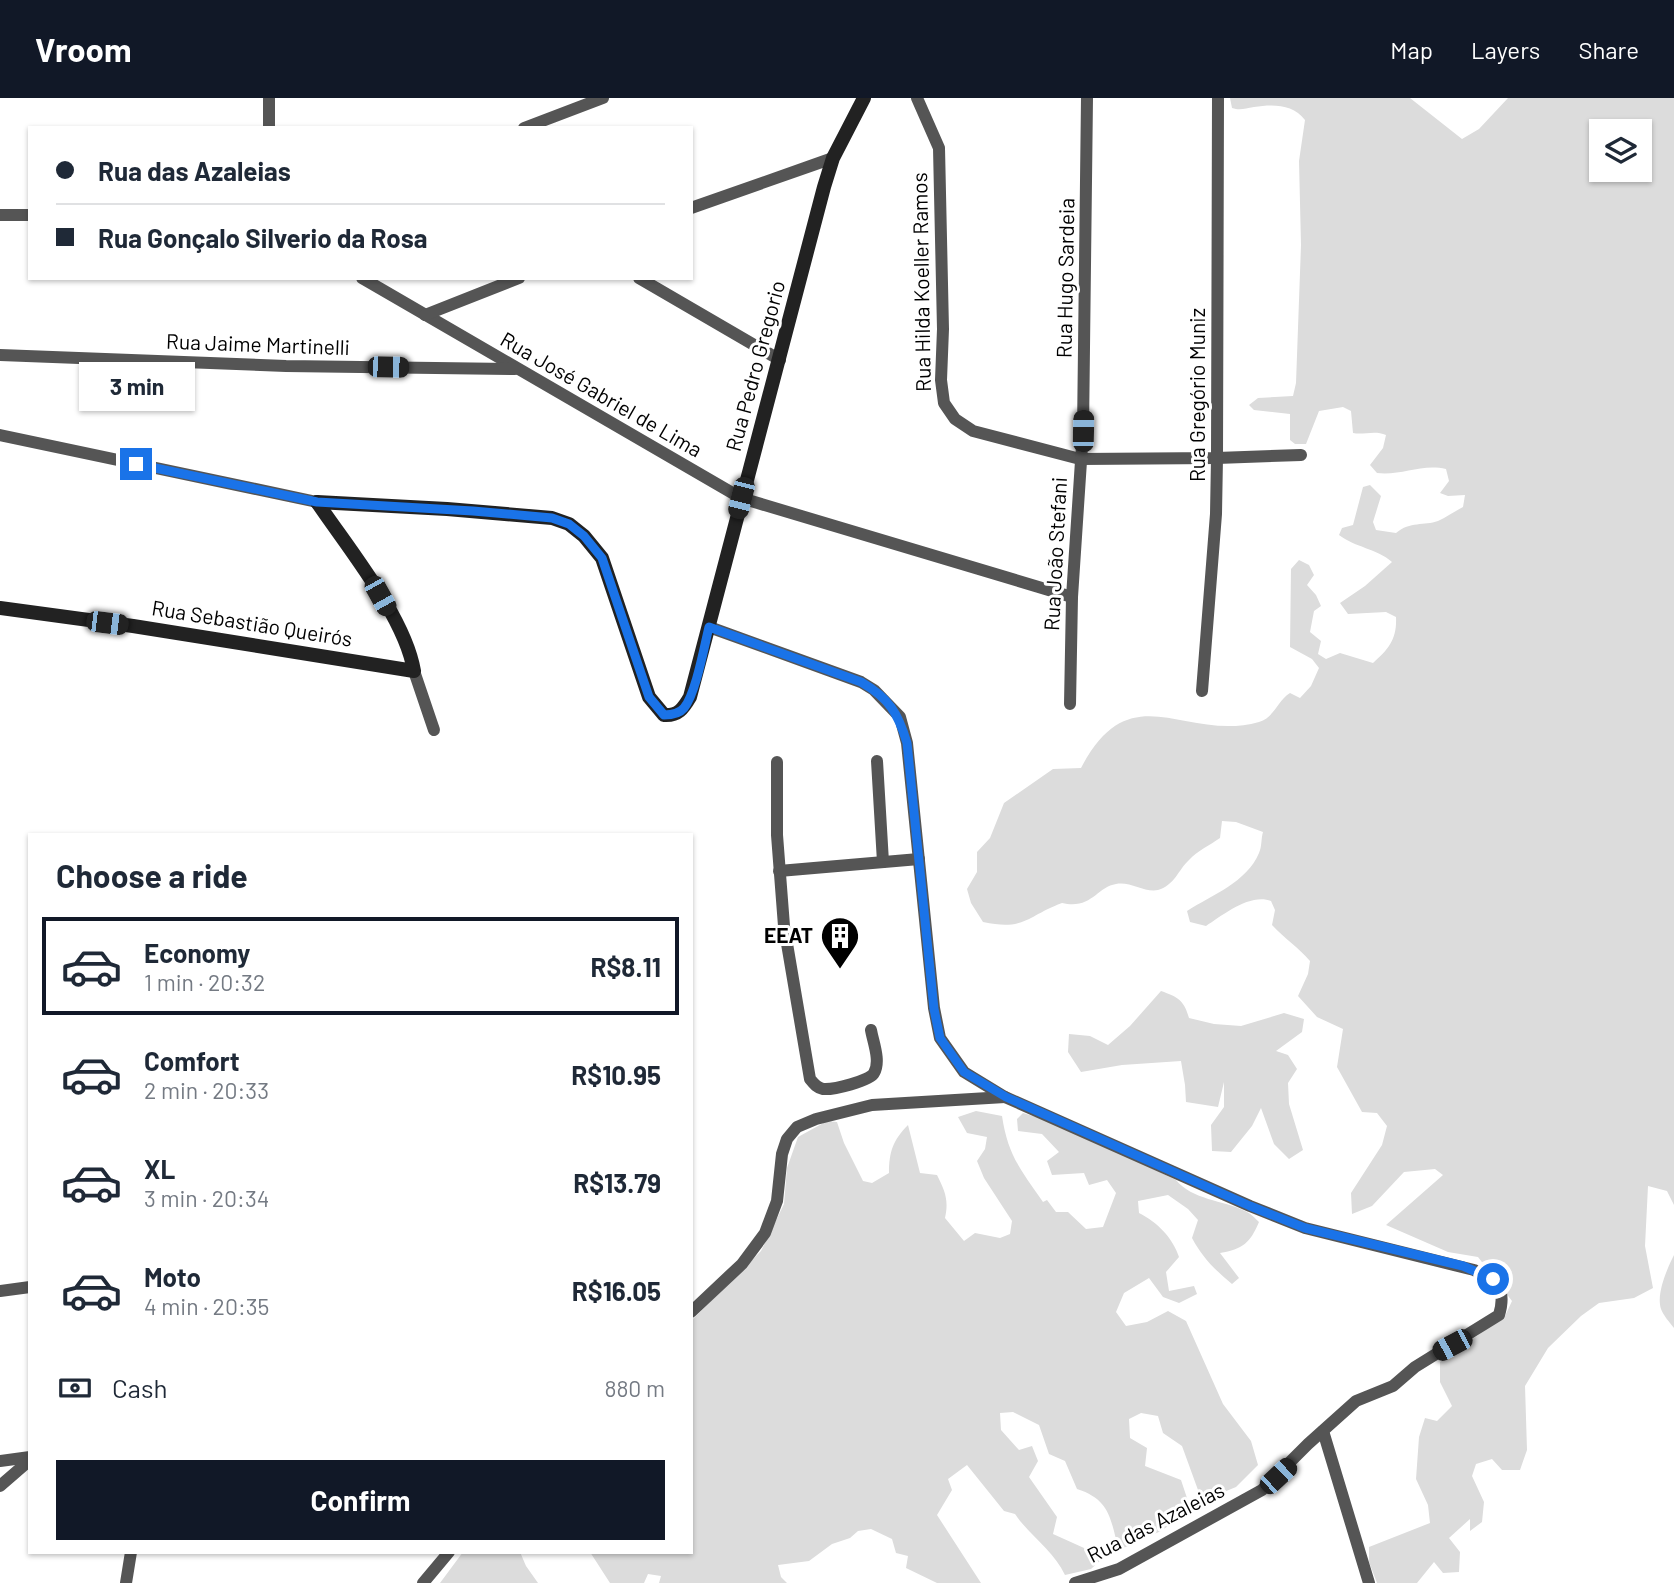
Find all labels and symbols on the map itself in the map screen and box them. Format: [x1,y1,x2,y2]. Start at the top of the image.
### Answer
street label: Rua Hilda Koeller Ramos [906,172,935,392]
street label: Rua Hugo Sardeia [1051,198,1078,358]
street label: Rua Pedro Gregorio [720,278,789,454]
street label: Rua Gregório Muniz [1184,308,1209,482]
street label: Rua José Gabriel de Lima [497,326,707,462]
street label: Rua Jaime Martinelli [166,328,350,359]
car [367,356,410,378]
callout: 3 min [78,362,194,412]
car [1073,410,1094,452]
route end [120,448,152,480]
car [726,475,757,521]
street label: Rua João Stefani [1038,476,1071,631]
car [361,573,400,619]
street label: Rua Sebastião Queirós [150,594,354,651]
car [85,610,130,636]
building icon: EEAT [819,915,861,970]
place label: EEAT [764,922,813,947]
route start [1477,1263,1509,1295]
car [1429,1326,1476,1364]
car [1256,1454,1301,1498]
street label: Rua das Azaleias [1083,1476,1228,1567]

